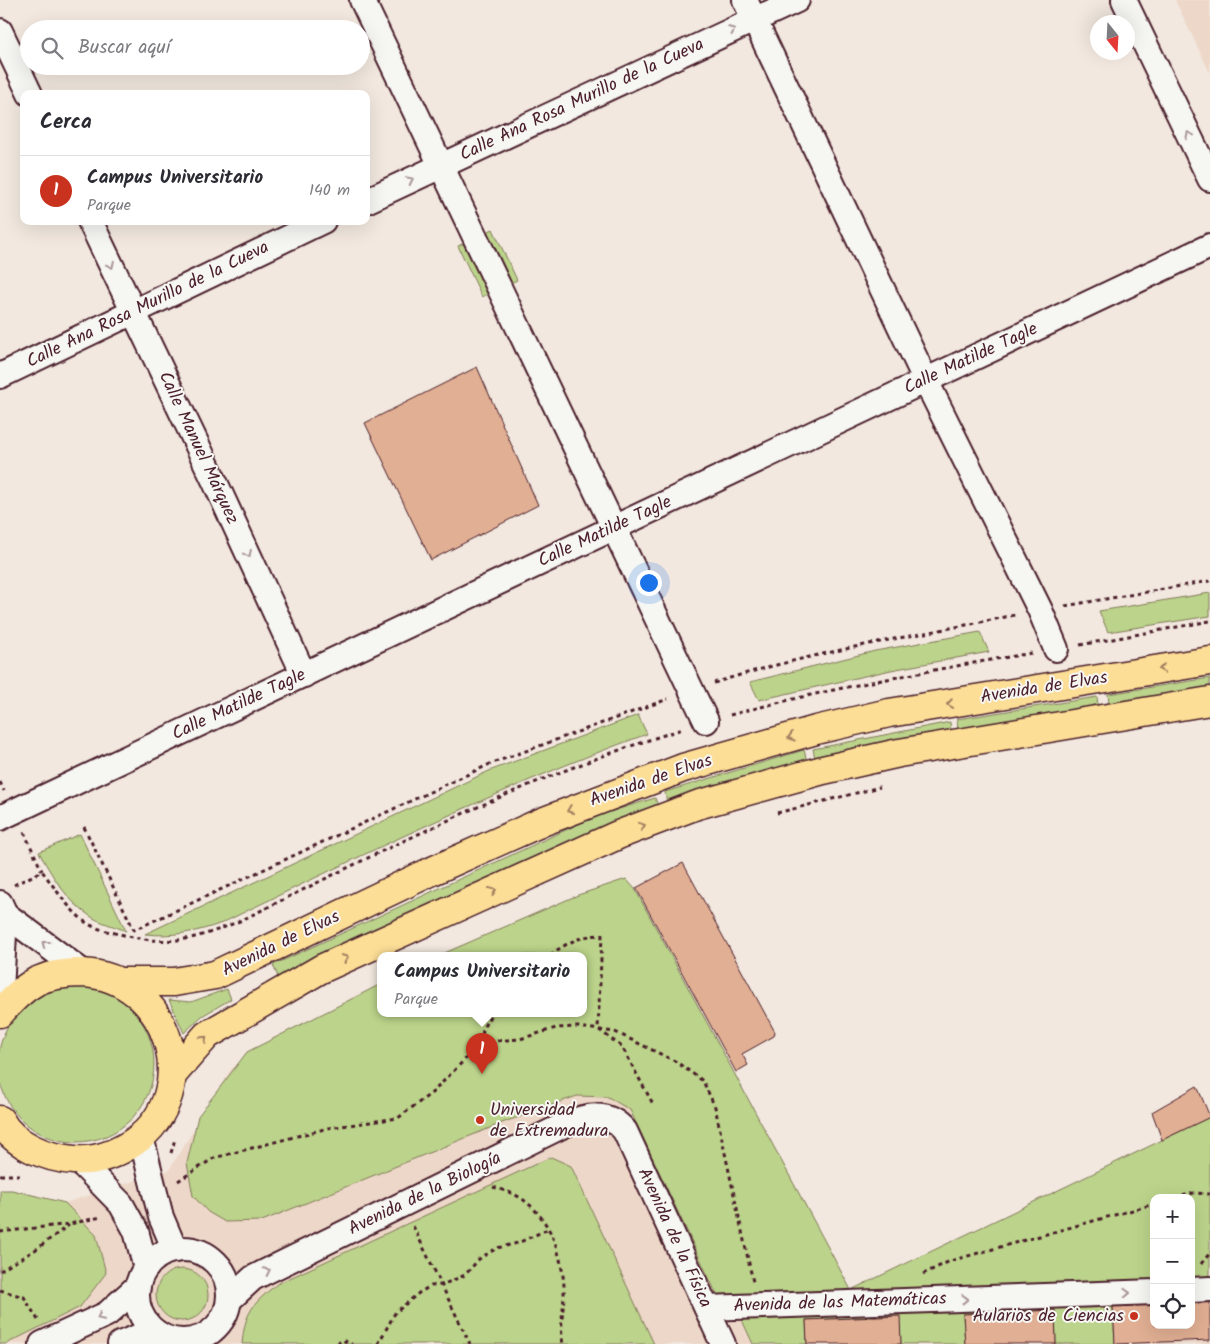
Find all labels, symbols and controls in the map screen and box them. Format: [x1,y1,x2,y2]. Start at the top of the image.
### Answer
north arrow [1090,15,1135,60]
search box [20,20,370,75]
one-way arrow [727,26,736,37]
street label: Calle Ana Rosa Murillo de la Cueva [455,30,709,170]
text: Buscar aquí [78,33,170,63]
icon: search [38,34,66,62]
text: Cerca [40,106,92,139]
one-way arrow [1185,131,1195,140]
text: Campus Universitario [87,163,263,193]
one-way arrow [405,175,414,186]
text: 1 [54,178,58,203]
text: 140 m [309,178,350,203]
text: Parque [87,193,131,218]
street label: Calle Ana Rosa Murillo de la Cueva [22,233,274,377]
one-way arrow [105,260,115,269]
street label: Calle Matilde Tagle [899,315,1043,403]
street label: Calle Manuel Márquez [150,367,246,529]
street label: Calle Matilde Tagle [533,488,677,576]
one-way arrow [242,549,253,558]
your location [636,570,662,596]
street label: Calle Matilde Tagle [167,661,311,749]
street label: Avenida de Elvas [978,664,1110,712]
one-way arrow [1158,664,1166,674]
one-way arrow [945,698,954,708]
one-way arrow [787,731,795,741]
street label: Avenida de Elvas [586,746,717,816]
one-way arrow [566,804,575,814]
one-way arrow [637,822,646,832]
one-way arrow [488,887,497,898]
street label: Avenida de Elvas [217,903,345,985]
one-way arrow [41,941,51,950]
popup [377,952,587,1017]
one-way arrow [340,954,349,964]
text: Campus Universitario [394,957,570,987]
text: Parque [394,987,438,1012]
pin: 1 [466,1033,498,1074]
one-way arrow [199,1036,208,1045]
place label: Universidad de Extremadura [490,1096,608,1146]
marker: Universidad de Extremadura [474,1114,486,1126]
street label: Avenida de la Biología [343,1144,507,1244]
street label: Avenida de la Física [629,1163,719,1313]
map controls [1150,1194,1195,1329]
button: + [1150,1194,1195,1239]
button: − [1150,1239,1195,1284]
one-way arrow [262,1267,271,1277]
button: locate [1150,1284,1195,1329]
street label: Avenida de las Matemáticas [733,1285,947,1321]
one-way arrow [1124,1287,1132,1298]
one-way arrow [961,1293,969,1304]
place label: Aularios de Ciencias [973,1302,1124,1331]
marker: Aularios de Ciencias [1128,1310,1140,1322]
one-way arrow [96,1311,105,1321]

